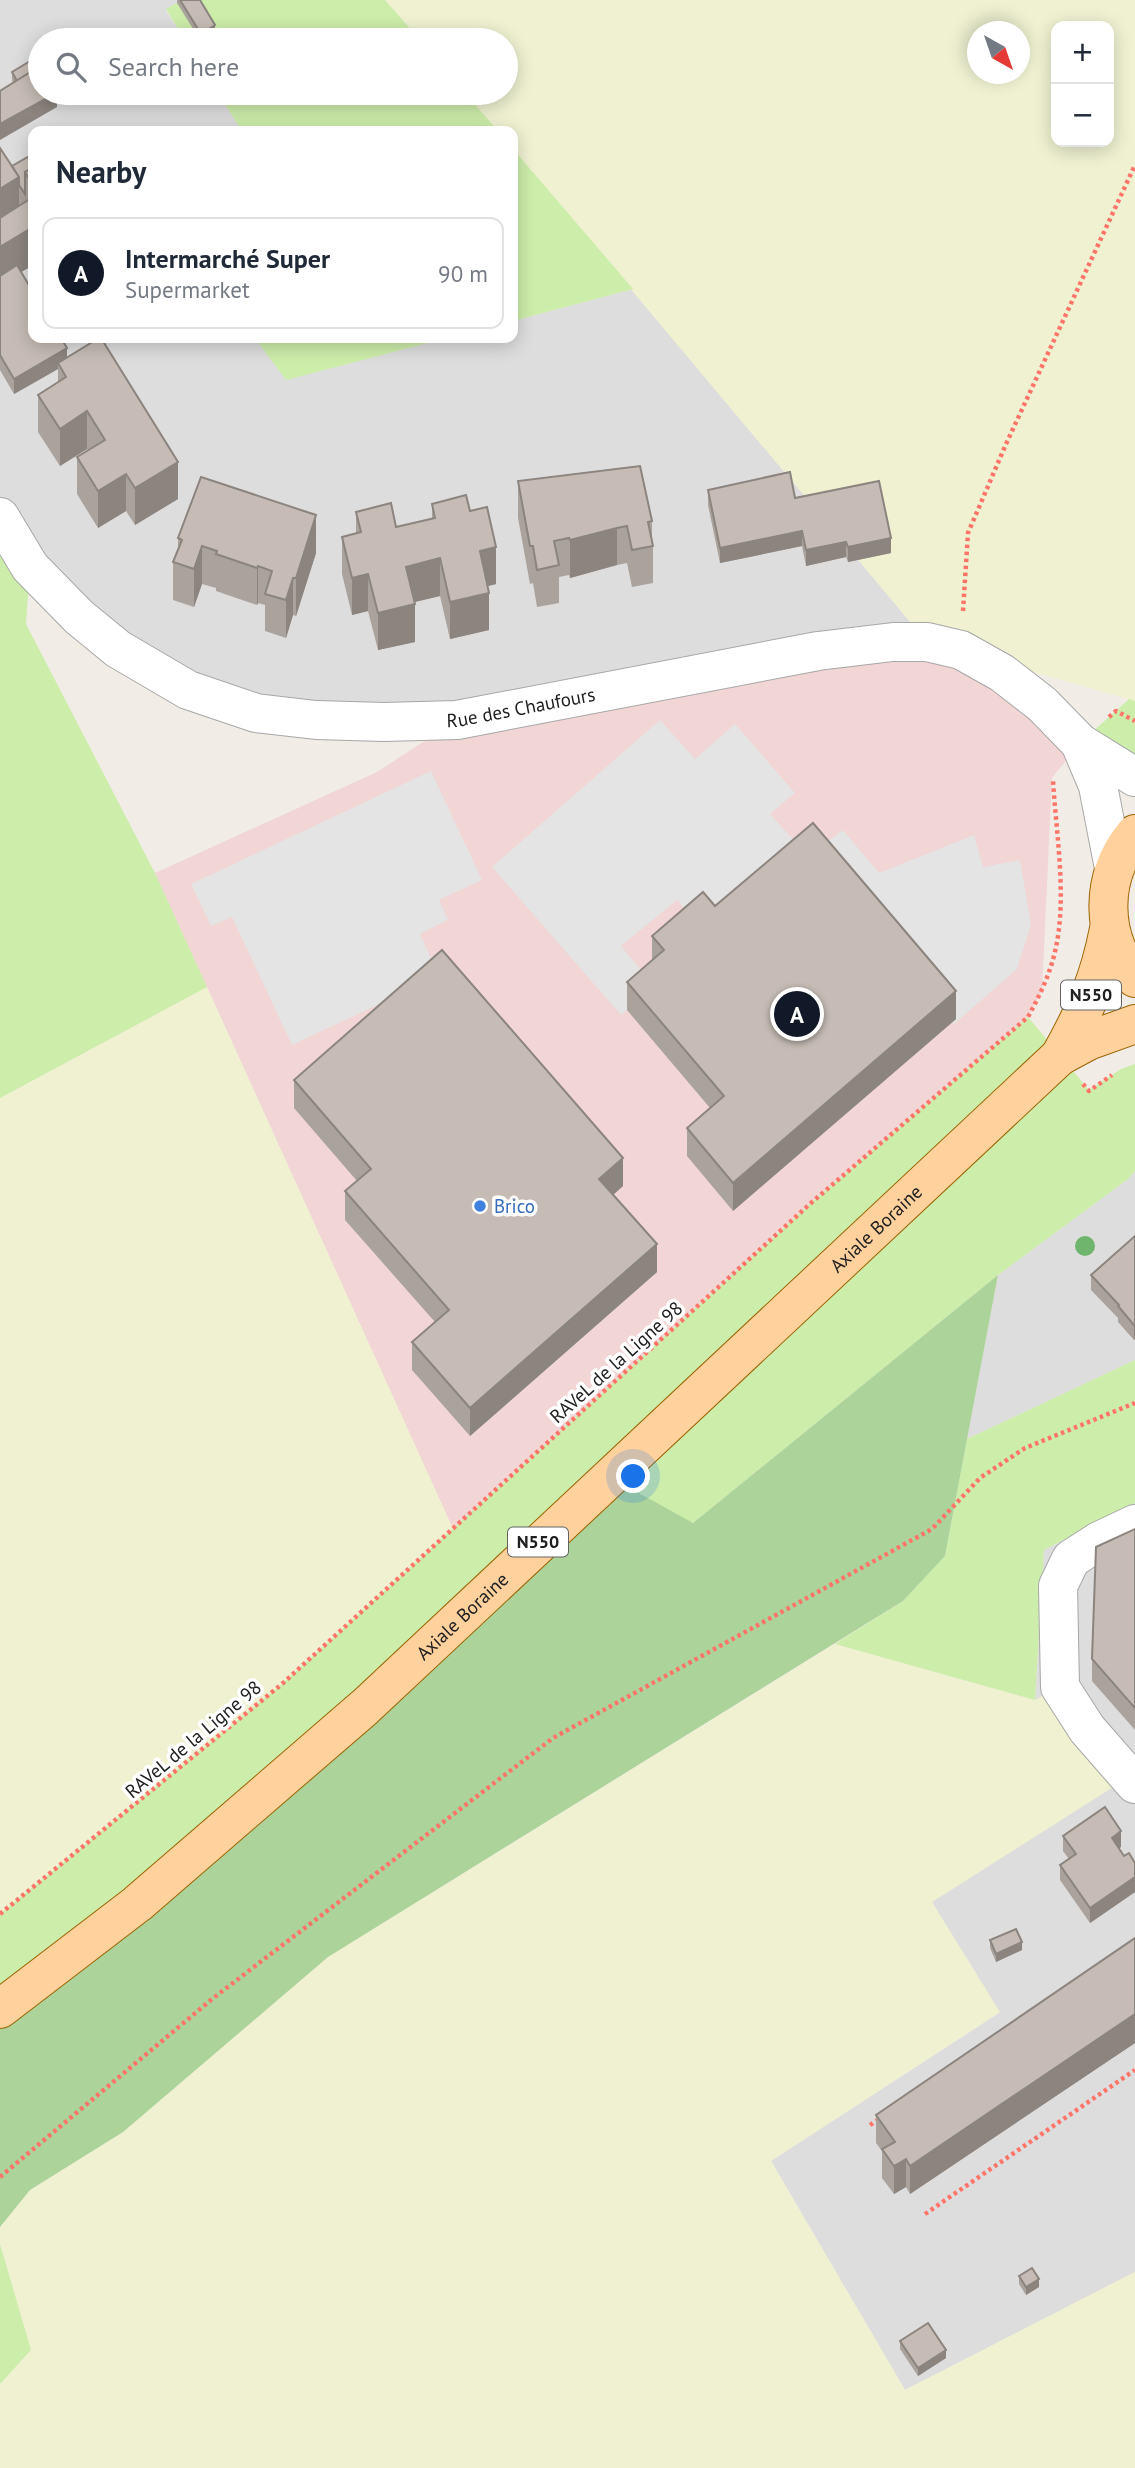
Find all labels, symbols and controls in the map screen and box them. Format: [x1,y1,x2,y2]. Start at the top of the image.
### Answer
north arrow [967,21,1030,84]
map controls [1051,21,1114,147]
button: + [1051,21,1114,84]
search box [28,28,518,105]
icon: search [52,48,90,86]
text: Search here [108,50,239,83]
button: − [1051,84,1114,147]
text: Nearby [56,152,146,191]
text: Intermarché Super [125,242,330,275]
text: A [74,259,88,288]
text: 90 m [438,259,488,288]
text: Supermarket [125,275,250,304]
street label: Rue des Chaufours [446,682,597,732]
road number: N550 [1061,980,1121,1010]
pin: A [774,988,820,1040]
street label: Axiale Boraine [825,1179,927,1277]
place label: Brico [494,1194,535,1218]
marker: Brico [472,1198,488,1214]
street label: RAVeL de la Ligne 98 [545,1296,687,1428]
your location [616,1459,650,1493]
road number: N550 [508,1527,568,1556]
street label: Axiale Boraine [411,1567,513,1665]
street label: RAVeL de la Ligne 98 [120,1675,266,1803]

